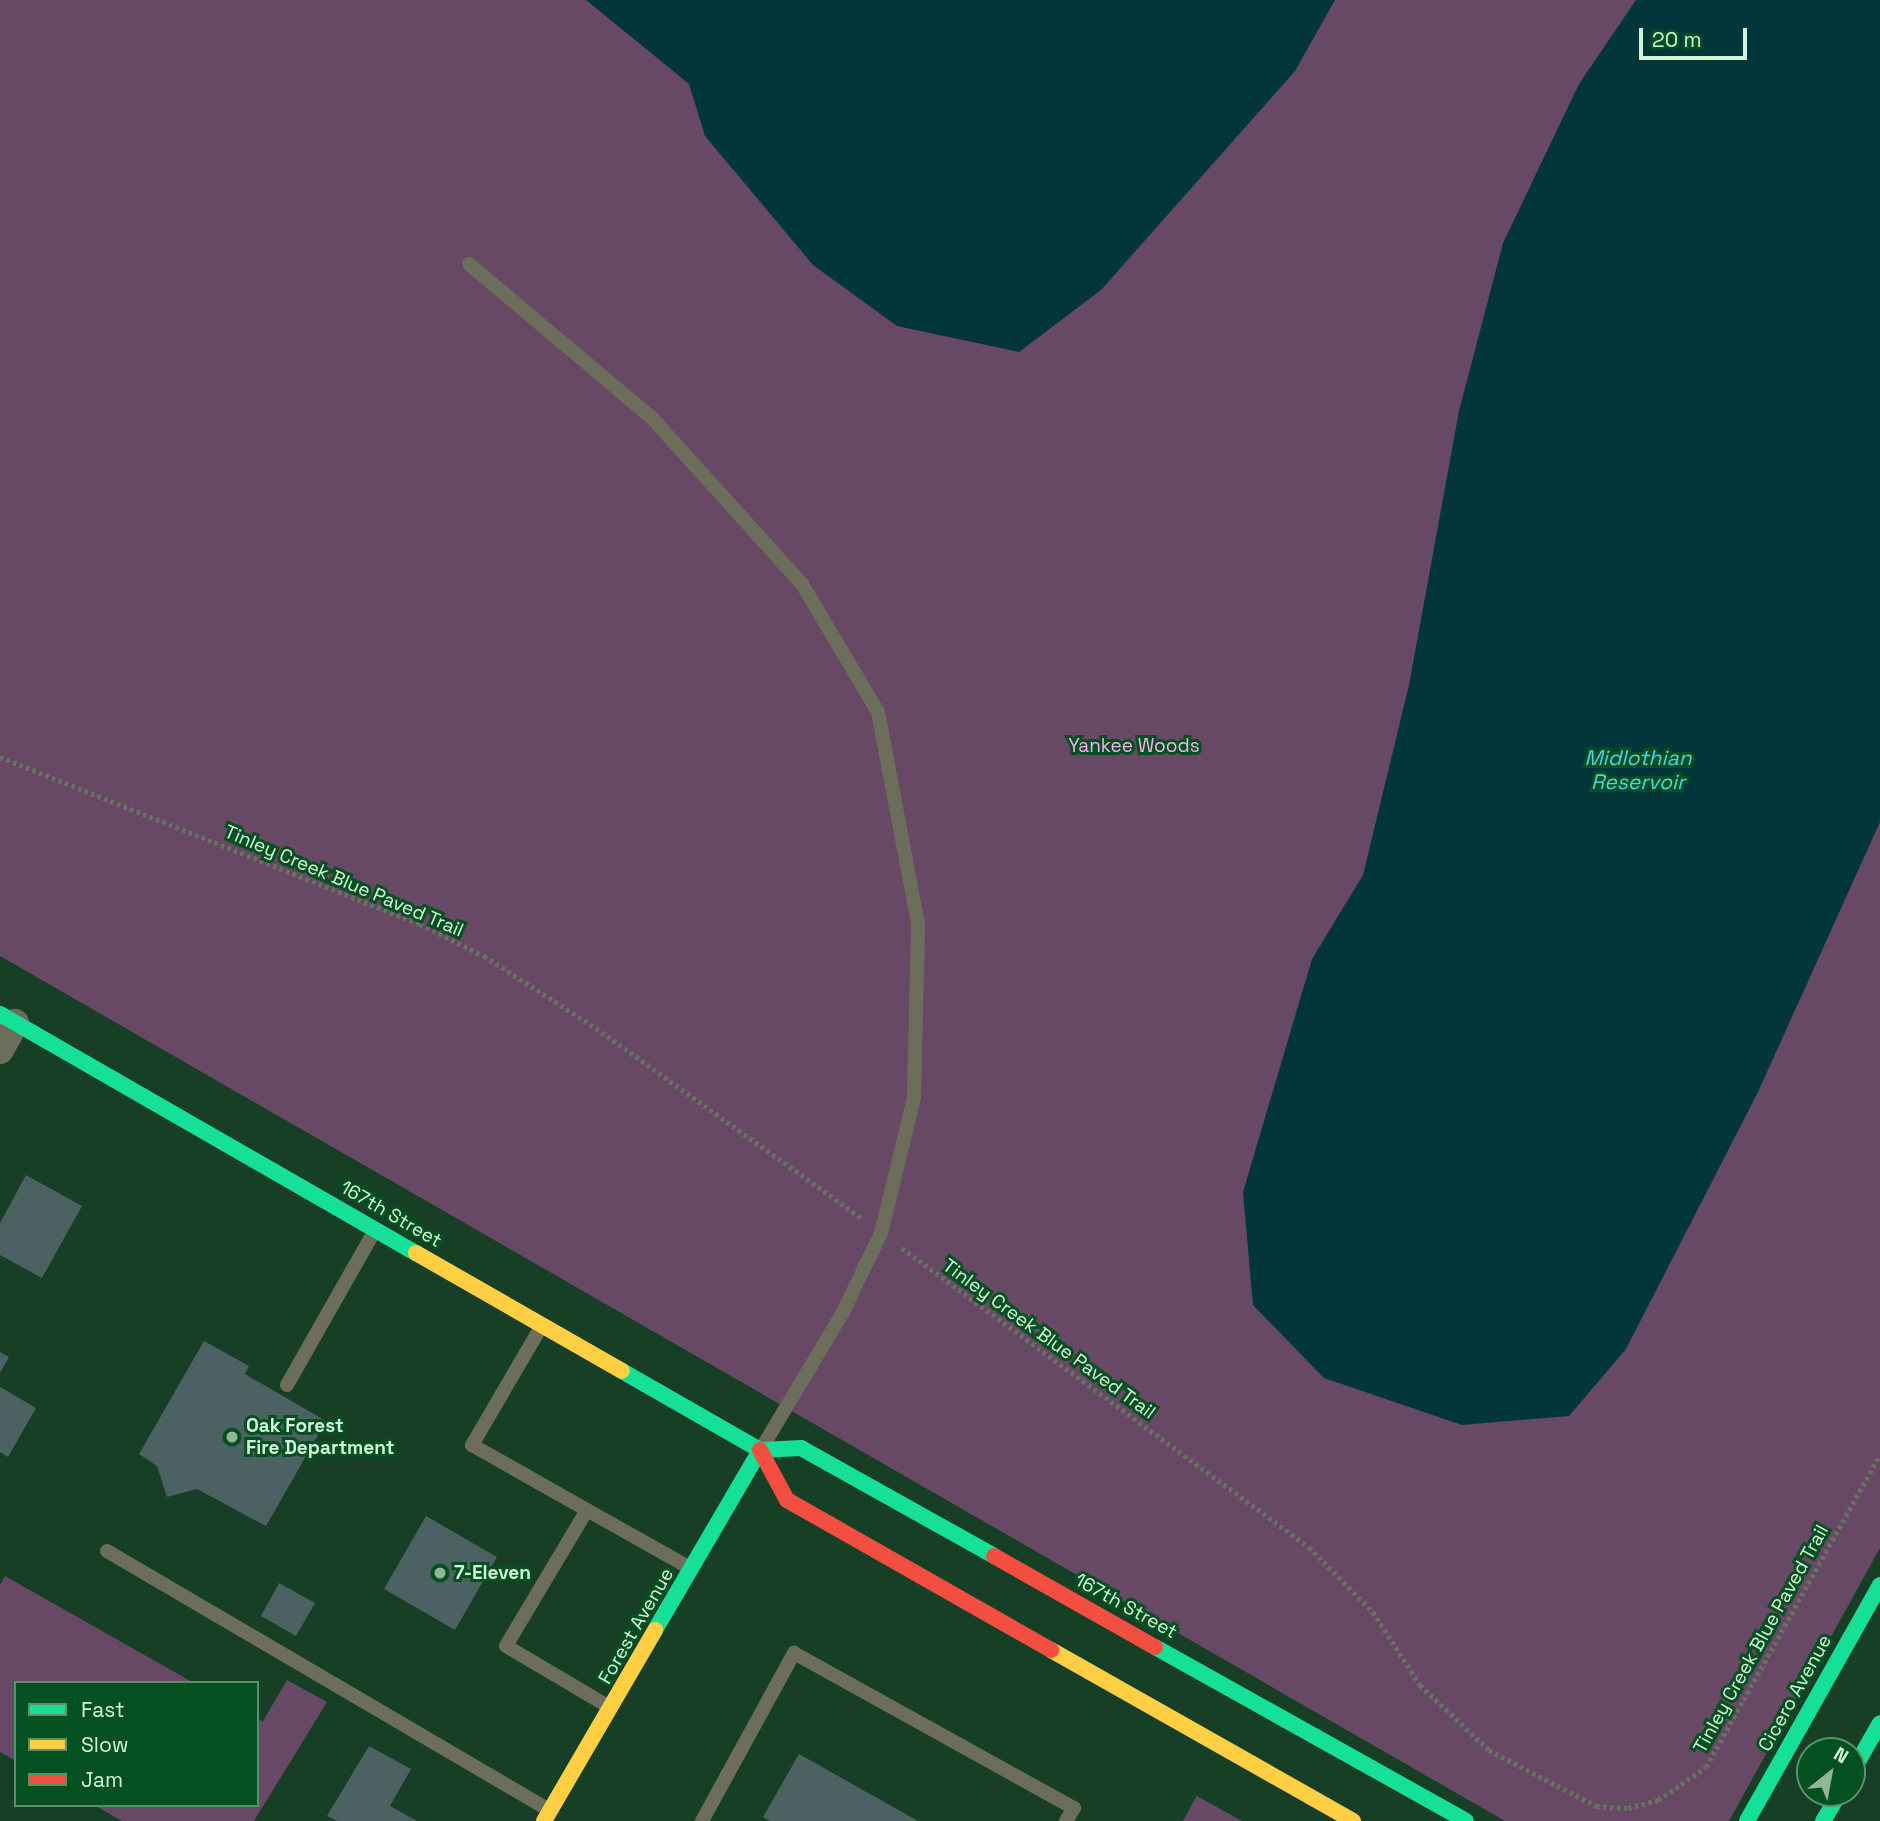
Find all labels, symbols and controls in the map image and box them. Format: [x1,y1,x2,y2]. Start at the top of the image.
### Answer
scale bar [1642,14,1750,58]
text: 20 m [1652,26,1702,53]
park label: Yankee Woods [1068,735,1200,757]
water label: Midlothian Reservoir [1584,745,1692,795]
street label: Tinley Creek Blue Paved Trail [221,820,467,942]
street label: 167th Street [336,1176,446,1252]
street label: Tinley Creek Blue Paved Trail [938,1254,1160,1424]
place label: Oak Forest Fire Department [246,1415,394,1459]
marker: Oak Forest Fire Department [224,1429,240,1445]
street label: Tinley Creek Blue Paved Trail [1688,1521,1834,1757]
place label: 7-Eleven [454,1562,531,1584]
street label: Forest Avenue [594,1564,678,1688]
marker: 7-Eleven [432,1565,448,1581]
street label: 167th Street [1071,1569,1181,1643]
street label: Cicero Avenue [1754,1631,1836,1755]
legend [14,1681,259,1807]
text: Fast [81,1696,125,1723]
text: Slow [81,1731,129,1758]
north arrow [1796,1737,1866,1807]
text: N [1829,1741,1853,1769]
text: Jam [81,1766,123,1793]

